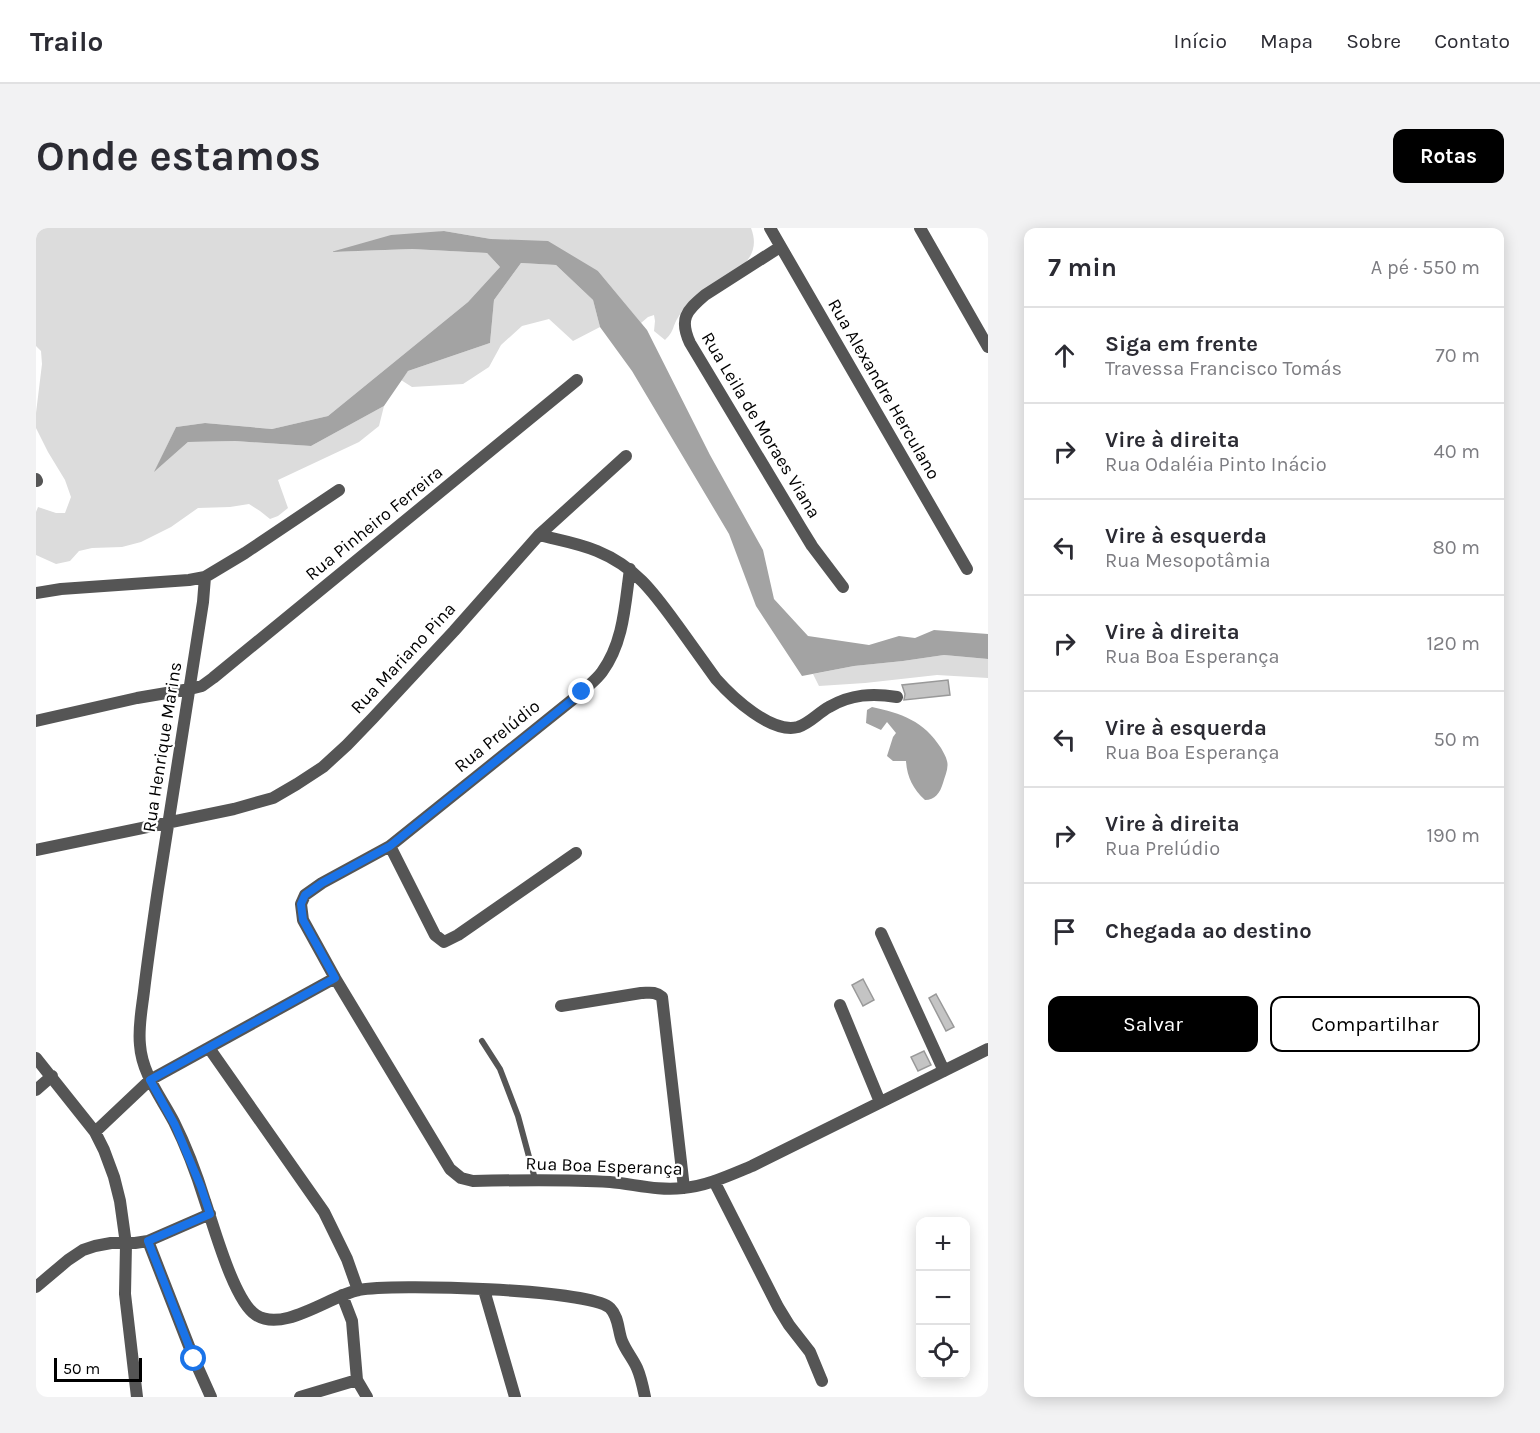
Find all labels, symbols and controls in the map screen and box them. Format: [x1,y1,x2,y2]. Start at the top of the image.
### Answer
text: Trailo [30,25,103,58]
text: Início [1174,29,1227,53]
text: Mapa [1260,29,1313,53]
text: Sobre [1346,29,1401,53]
text: Contato [1434,29,1510,53]
button: Rotas [1393,129,1504,183]
text: Onde estamos [36,131,321,181]
text: 7 min [1048,252,1117,283]
text: A pé · 550 m [1371,256,1480,279]
street label: Rua Alexandre Herculano [823,295,945,483]
street label: Rua Leila de Moraes Viana [697,328,825,522]
text: Siga em frente [1105,331,1258,357]
icon: ahead [1048,339,1081,372]
text: 70 m [1435,344,1480,367]
text: Travessa Francisco Tomás [1105,357,1342,380]
text: Vire à direita [1105,427,1240,453]
icon: right [1048,435,1081,468]
text: 40 m [1434,440,1480,463]
text: Rua Odaléia Pinto Inácio [1105,453,1327,476]
street label: Rua Pinheiro Ferreira [301,461,447,585]
text: Vire à esquerda [1105,523,1267,549]
icon: left [1048,531,1081,564]
text: 80 m [1432,536,1480,559]
text: Rua Mesopotâmia [1105,549,1271,572]
street label: Rua Mariano Pina [346,598,460,718]
text: Vire à direita [1105,619,1240,645]
icon: right [1048,627,1081,660]
text: 120 m [1426,632,1480,655]
text: Rua Boa Esperança [1105,645,1280,668]
street label: Rua Henrique Marins [138,660,186,834]
route end [568,678,594,704]
street label: Rua Prelúdio [450,695,544,777]
text: Vire à esquerda [1105,715,1267,741]
icon: left [1048,723,1081,756]
text: 50 m [1433,728,1480,751]
text: Rua Boa Esperança [1105,741,1280,764]
text: Vire à direita [1105,811,1240,837]
icon: right [1048,819,1081,852]
text: 190 m [1426,824,1480,847]
text: Rua Prelúdio [1105,837,1220,860]
icon: arrive [1048,915,1081,948]
text: Chegada ao destino [1105,918,1312,944]
button: Salvar [1048,996,1258,1052]
button: Compartilhar [1270,996,1480,1052]
street label: Rua Boa Esperança [525,1152,683,1180]
map controls [916,1217,970,1379]
button: + [916,1217,970,1271]
button: − [916,1271,970,1325]
button: locate [916,1325,970,1379]
route start [180,1345,206,1371]
scale bar [54,1355,142,1382]
text: 50 m [63,1359,100,1378]

